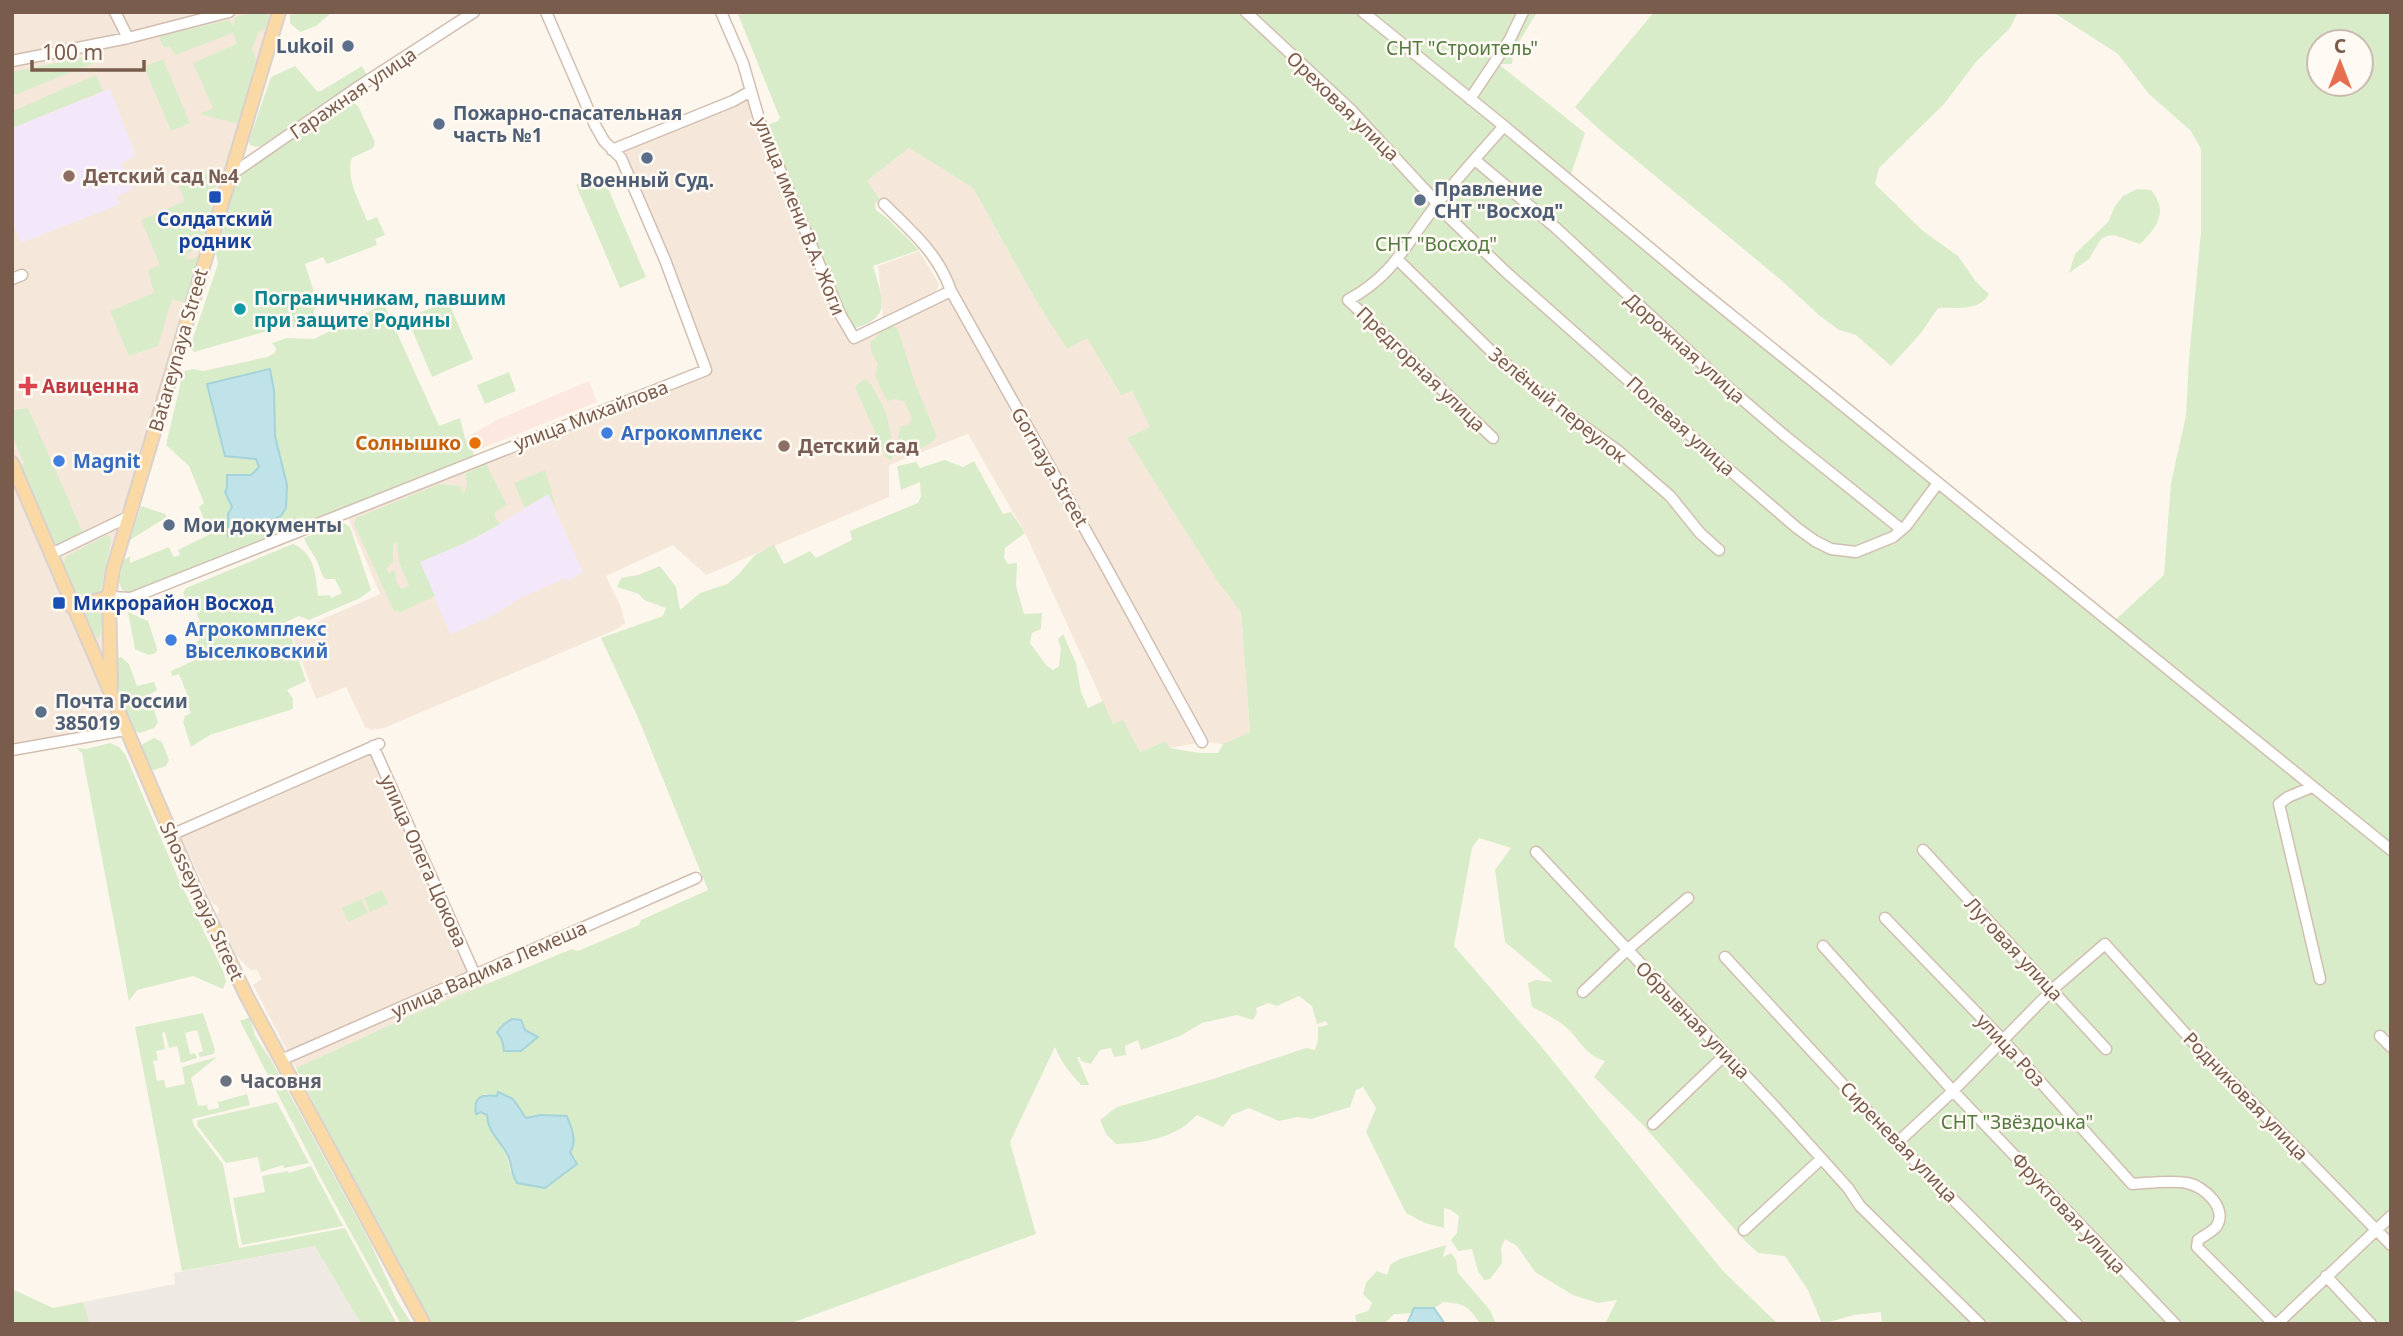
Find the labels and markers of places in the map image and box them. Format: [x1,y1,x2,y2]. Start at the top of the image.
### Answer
place label: Lukoil [276,33,334,59]
marker: Lukoil [340,38,356,54]
place label: Пожарно-спасательная часть №1 [453,100,682,148]
marker: Пожарно-спасательная часть №1 [431,116,447,132]
marker: Военный Суд. [639,150,655,166]
place label: Детский сад №4 [83,163,239,189]
place label: Военный Суд. [580,167,714,193]
marker: Детский сад №4 [61,168,77,184]
place label: Правление СНТ "Восход" [1434,176,1563,224]
marker: Солдатский родник [207,189,223,205]
marker: Правление СНТ "Восход" [1412,192,1428,208]
place label: Солдатский родник [157,206,273,254]
place label: Пограничникам, павшим при защите Родины [254,285,506,333]
marker: Пограничникам, павшим при защите Родины [232,301,248,317]
place label: Авиценна [42,373,139,399]
marker: Авиценна [20,378,36,394]
place label: Агрокомплекс [621,420,763,446]
marker: Агрокомплекс [599,425,615,441]
place label: Солнышко [355,430,461,456]
place label: Детский сад [798,433,919,459]
marker: Солнышко [467,435,483,451]
marker: Детский сад [776,438,792,454]
place label: Magnit [73,448,141,474]
marker: Magnit [51,453,67,469]
place label: Мои документы [183,512,342,538]
marker: Мои документы [161,517,177,533]
place label: Микрорайон Восход [73,590,273,616]
marker: Микрорайон Восход [51,595,67,611]
place label: Агрокомплекс Выселковский [185,616,328,664]
marker: Агрокомплекс Выселковский [163,632,179,648]
place label: Почта России 385019 [55,688,188,736]
marker: Почта России 385019 [33,704,49,720]
place label: Часовня [240,1068,322,1094]
marker: Часовня [218,1073,234,1089]

